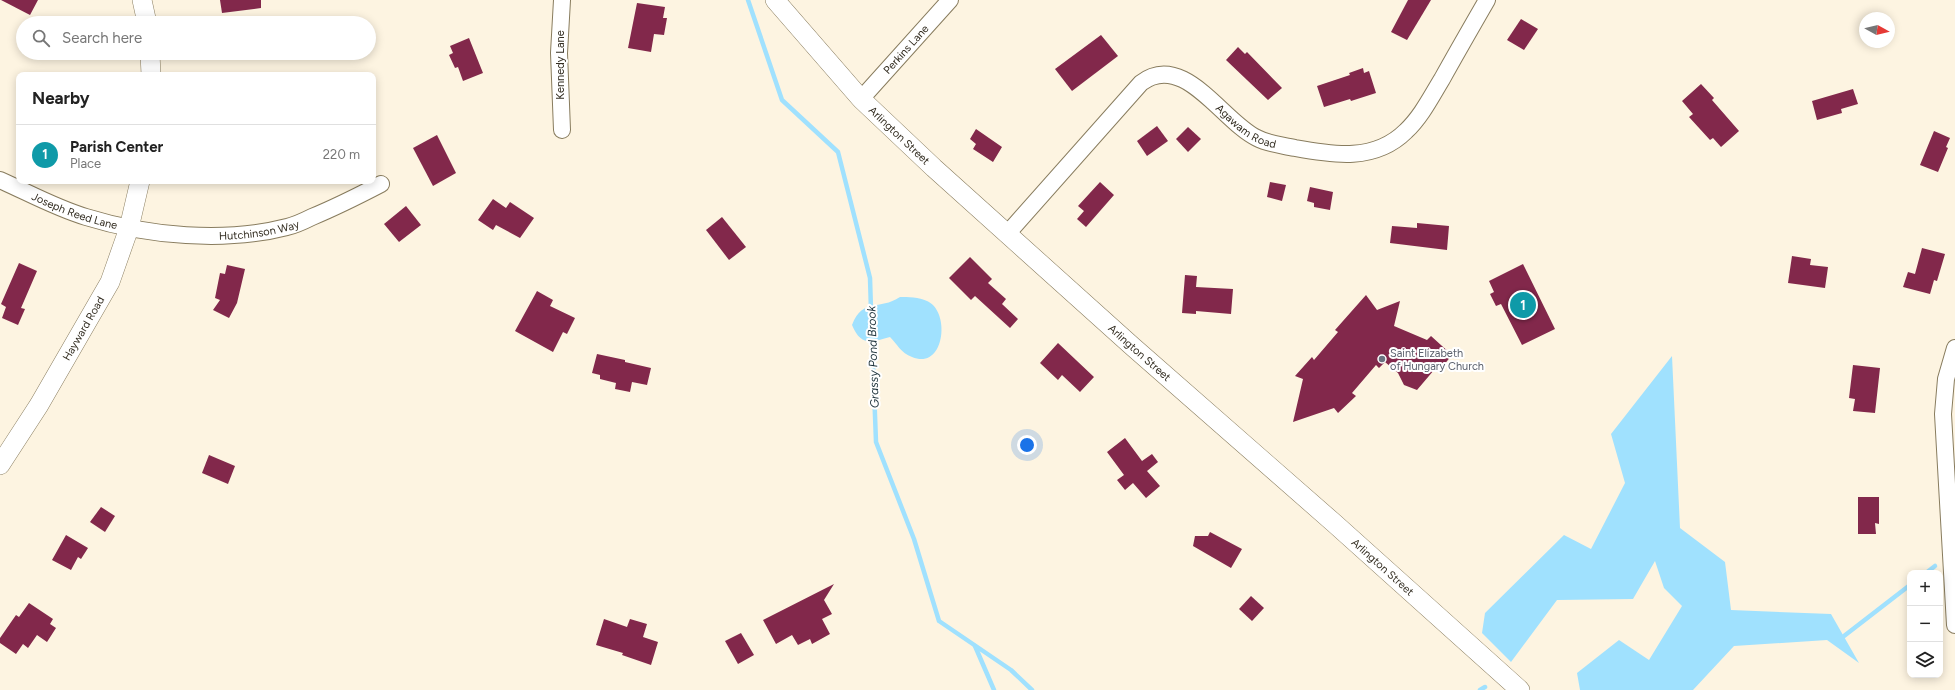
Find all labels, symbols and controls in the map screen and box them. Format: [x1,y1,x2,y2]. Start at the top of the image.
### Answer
north arrow [1859,12,1895,48]
search box [16,16,376,60]
street label: Perkins Lane [881,22,932,77]
icon: search [30,27,52,49]
text: Search here [62,29,142,47]
street label: Kennedy Lane [554,30,567,100]
text: Nearby [32,88,90,108]
street label: Agawam Road [1213,102,1277,151]
street label: Arlington Street [866,104,932,168]
text: Parish Center [70,138,163,156]
text: 1 [42,147,48,162]
text: 220 m [323,147,360,162]
text: Place [70,156,101,171]
street label: Joseph Reed Lane [30,190,119,232]
street label: Hutchinson Way [219,218,301,243]
pin: 1 [1510,290,1536,320]
street label: Hayward Road [60,294,107,363]
water label: Grassy Pond Brook [864,304,882,408]
street label: Arlington Street [1105,322,1173,384]
place label: Saint Elizabeth of Hungary Church [1390,347,1484,373]
marker: Saint Elizabeth of Hungary Church [1377,354,1387,364]
your location [1017,435,1037,455]
street label: Arlington Street [1349,536,1416,598]
map controls [1907,570,1943,678]
button: + [1907,570,1943,606]
button: − [1907,606,1943,642]
button: layers [1907,642,1943,678]

